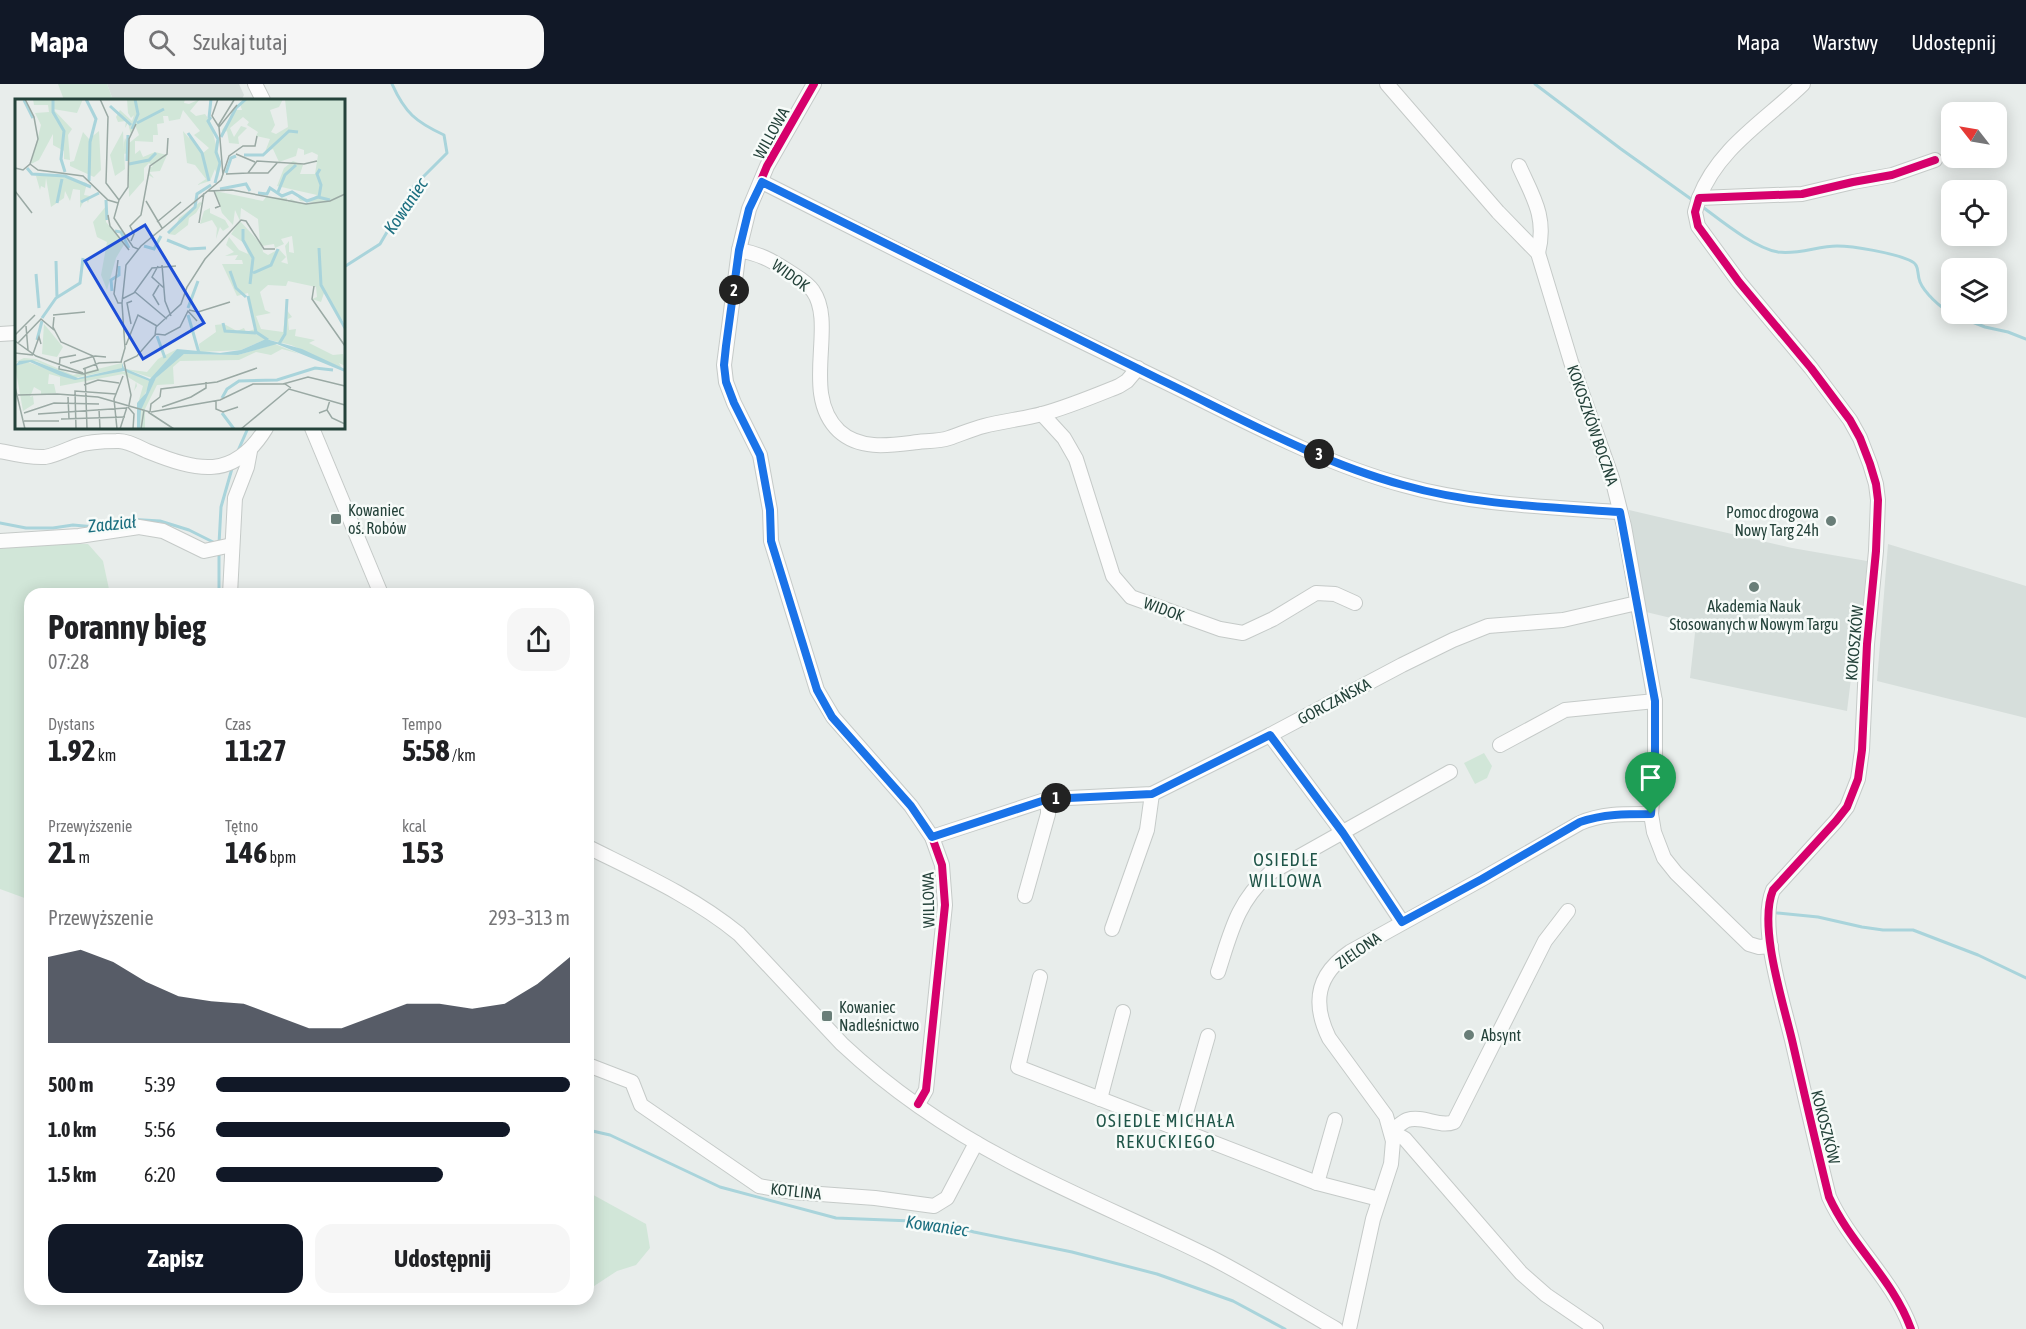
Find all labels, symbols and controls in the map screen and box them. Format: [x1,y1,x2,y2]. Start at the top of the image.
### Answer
search box [124,15,544,69]
text: Mapa [30,26,88,58]
icon: search [145,26,178,59]
text: Szukaj tutaj [193,29,287,55]
text: Mapa [1736,30,1780,54]
text: Warstwy [1813,30,1878,54]
text: Udostępnij [1911,30,1996,54]
inset map [15,99,345,429]
north arrow [1941,102,2007,168]
map controls [1941,102,2007,324]
street label: WILLOWA [750,104,793,162]
water label: Kowaniec [379,173,432,238]
button: locate [1941,180,2007,246]
street label: WIDOK [769,255,813,295]
button: layers [1941,258,2007,324]
pin: 2 [719,275,749,305]
text: 2 [730,281,738,299]
street label: KOKOSZKÓW BOCZNA [1564,362,1623,488]
pin: 3 [1304,439,1334,469]
text: 3 [1315,445,1323,463]
place label: Kowaniec oś. Robów [348,501,407,537]
place label: Pomoc drogowa Nowy Targ 24h [1726,503,1819,540]
water label: Zadział [87,510,138,536]
marker: Kowaniec oś. Robów [329,512,343,526]
marker: Pomoc drogowa Nowy Targ 24h [1824,514,1838,528]
marker: Akademia Nauk Stosowanych w Nowym Targu [1747,580,1761,594]
street label: WIDOK [1141,593,1187,625]
place label: Akademia Nauk Stosowanych w Nowym Targu [1669,597,1839,634]
street label: KOKOSZKÓW [1841,604,1866,681]
text: Poranny bieg [48,608,206,646]
button: share [507,608,570,671]
text: 07:28 [48,650,89,673]
street label: GORCZAŃSKA [1294,673,1374,728]
text: Dystans [48,715,95,733]
text: Czas [225,715,251,733]
text: Tempo [402,715,442,733]
text: 1.92 [48,733,96,767]
text: 11:27 [225,733,287,767]
text: 5:58 [402,733,450,767]
text: km [96,746,116,764]
text: /km [450,746,476,764]
pin [1625,752,1676,814]
icon: arrive [1634,761,1667,794]
pin: 1 [1041,783,1071,813]
text: 1 [1052,789,1060,807]
text: Przewyższenie [48,817,132,835]
text: Tętno [225,817,258,835]
text: kcal [402,817,426,835]
text: 21 [48,835,76,869]
text: 146 [225,835,267,869]
text: 153 [402,835,444,869]
text: m [76,848,90,866]
text: bpm [267,848,296,866]
district label: OSIEDLE WILLOWA [1249,849,1323,891]
street label: WILLOWA [919,872,937,928]
text: Przewyższenie [48,906,153,929]
text: 293–313 m [488,906,570,929]
street label: ZIELONA [1332,928,1384,972]
place label: Kowaniec Nadleśnictwo [839,998,919,1034]
marker: Kowaniec Nadleśnictwo [820,1009,834,1023]
place label: Absynt [1481,1026,1521,1045]
marker: Absynt [1462,1028,1476,1042]
text: 500 m [48,1073,93,1096]
text: 5:39 [144,1073,176,1096]
street label: KOKOSZKÓW [1808,1088,1845,1166]
district label: OSIEDLE MICHAŁA REKUCKIEGO [1096,1110,1236,1152]
text: 1.0 km [48,1118,96,1141]
text: 5:56 [144,1118,176,1141]
text: 1.5 km [48,1163,96,1186]
text: 6:20 [144,1163,176,1186]
street label: KOTLINA [770,1179,822,1203]
water label: Kowaniec [904,1211,970,1240]
button: Zapisz [48,1224,303,1293]
button: Udostępnij [315,1224,570,1293]

